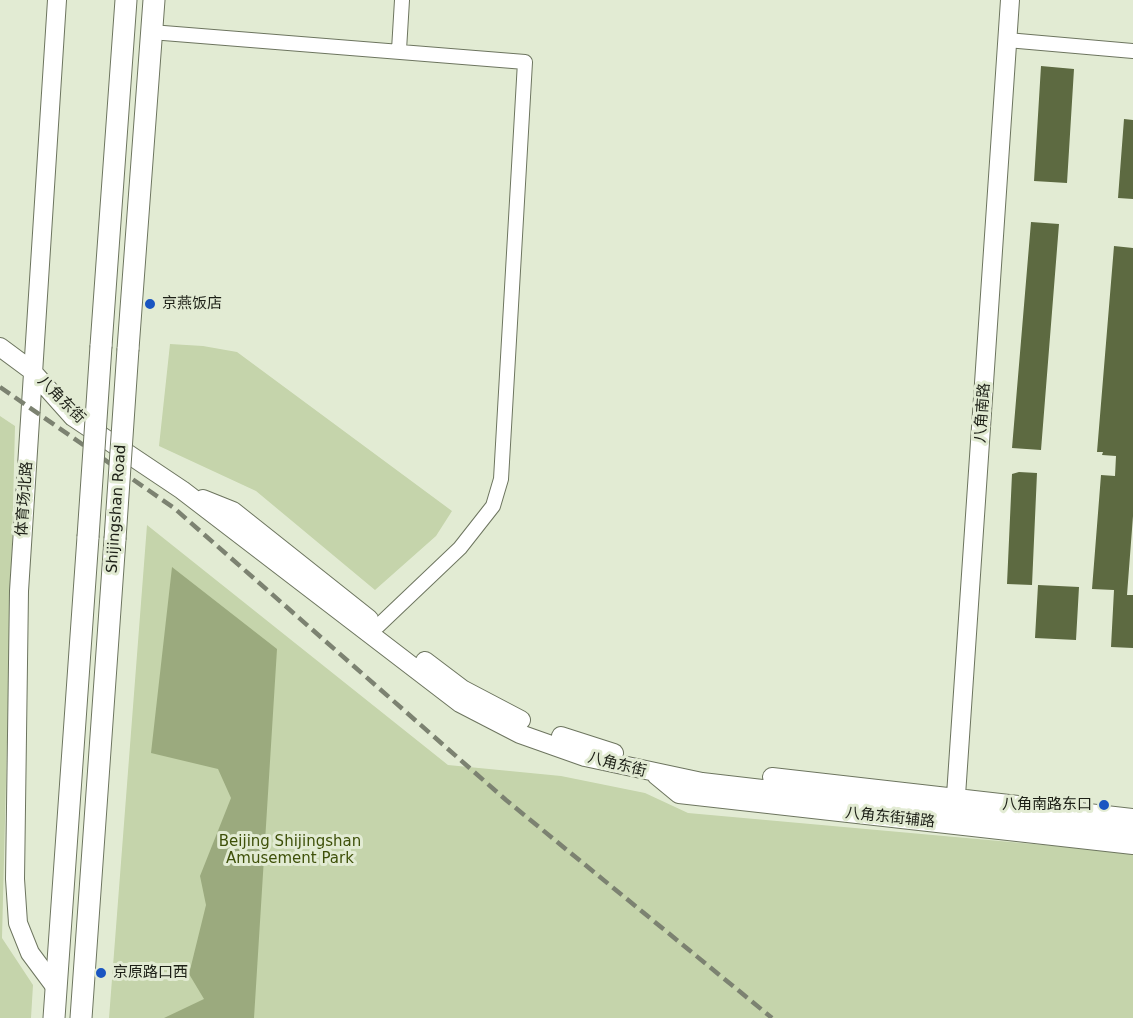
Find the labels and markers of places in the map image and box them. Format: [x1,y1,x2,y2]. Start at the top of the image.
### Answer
place label: 京燕饭店 [162,295,222,313]
marker: 京燕饭店 [143,297,157,311]
place label: 八角南路东口 [1002,796,1092,814]
marker: 八角南路东口 [1097,798,1111,812]
place label: 京原路口西 [113,964,188,982]
marker: 京原路口西 [94,966,108,980]

